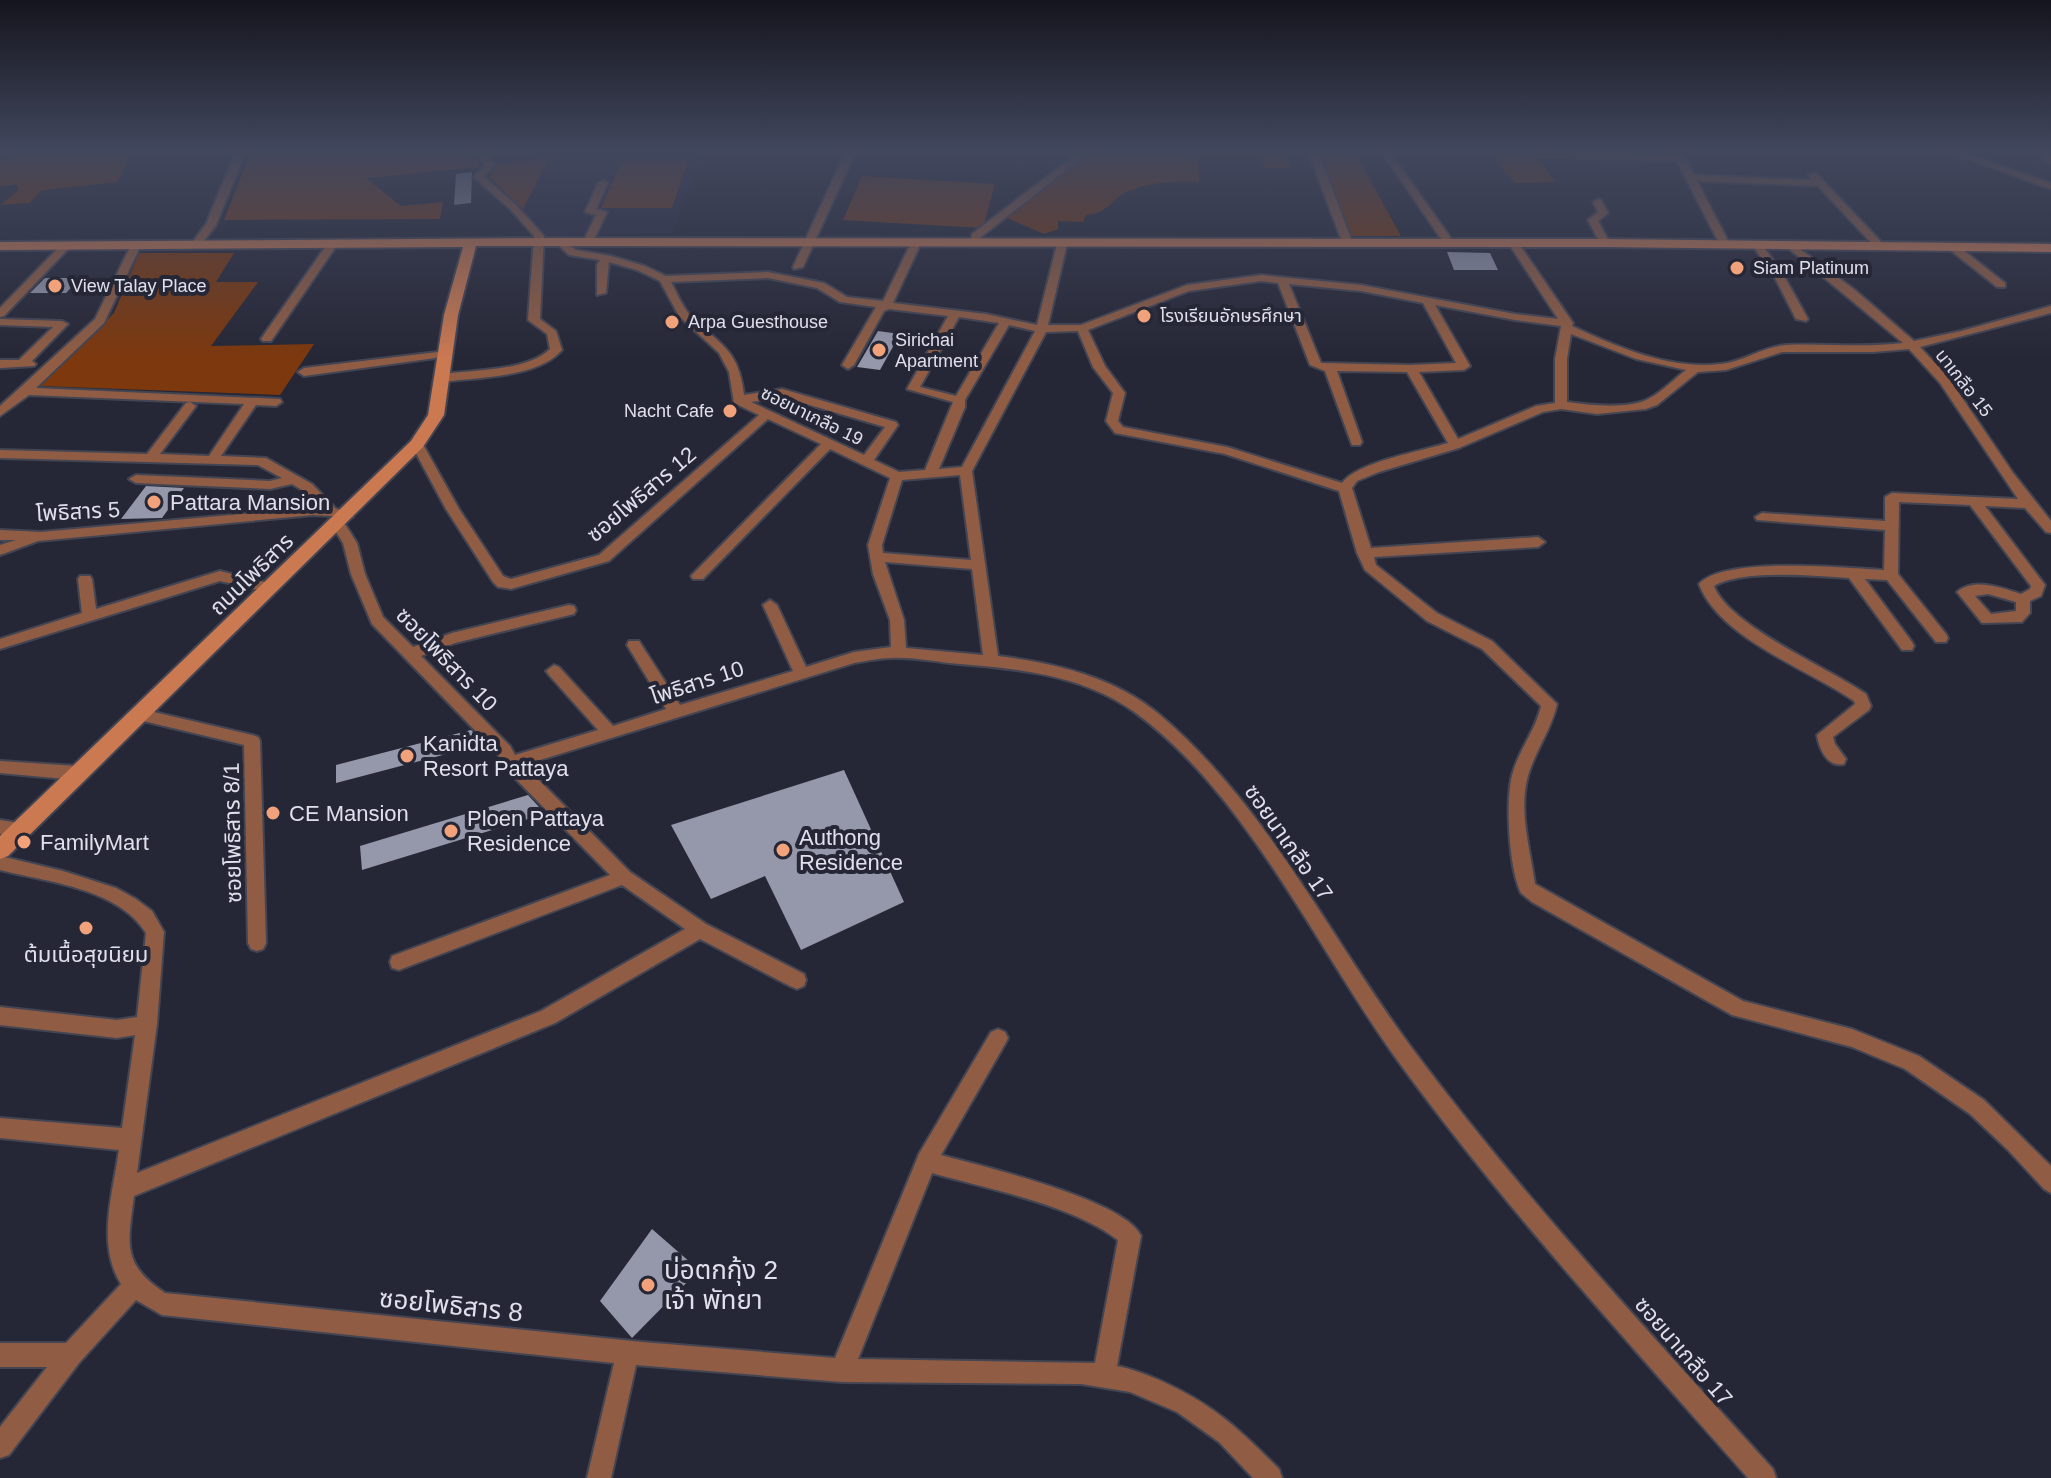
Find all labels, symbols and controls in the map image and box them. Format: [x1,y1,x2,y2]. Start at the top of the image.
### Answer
place label: Siam Platinum [1753,258,1869,278]
marker: Siam Platinum [1728,259,1746,277]
place label: View Talay Place [71,276,206,296]
marker: View Talay Place [46,277,64,295]
place label: โรงเรียนอักษรศึกษา [1160,306,1302,326]
marker: โรงเรียนอักษรศึกษา [1135,307,1153,325]
place label: Arpa Guesthouse [688,312,828,332]
marker: Arpa Guesthouse [663,313,681,331]
place label: Sirichai Apartment [895,330,978,371]
marker: Sirichai Apartment [870,341,888,359]
street label: นาเกลือ 15 [1931,345,1997,421]
street label: ซอยนาเกลือ 19 [758,383,866,449]
place label: Nacht Cafe [624,401,714,421]
marker: Nacht Cafe [721,402,739,420]
street label: ซอยโพธิสาร 12 [582,442,701,547]
place label: Pattara Mansion [170,490,330,515]
marker: Pattara Mansion [145,493,163,511]
street label: โพธิสาร 5 [35,497,121,526]
street label: ถนนโพธิสาร [205,529,298,620]
street label: ซอยโพธิสาร 10 [391,602,502,716]
street label: โพธิสาร 10 [647,656,747,709]
place label: Kanidta Resort Pattaya [423,731,569,781]
marker: Kanidta Resort Pattaya [398,747,416,765]
street label: ซอยโพธิสาร 8/1 [219,763,246,903]
street label: ซอยนาเกลือ 17 [1239,779,1338,905]
place label: CE Mansion [289,801,409,826]
marker: CE Mansion [264,804,282,822]
place label: Ploen Pattaya Residence [467,806,605,856]
marker: Ploen Pattaya Residence [442,822,460,840]
place label: Authong Residence [799,825,903,875]
place label: FamilyMart [40,830,149,855]
marker: FamilyMart [15,833,33,851]
marker: Authong Residence [774,841,792,859]
marker: ต้มเนื้อสุขนิยม [77,919,95,937]
place label: ต้มเนื้อสุขนิยม [24,939,148,968]
place label: บ่อตกกุ้ง 2 เจ้า พัทยา [664,1255,778,1315]
marker: บ่อตกกุ้ง 2 เจ้า พัทยา [639,1276,657,1294]
street label: ซอยโพธิสาร 8 [378,1283,524,1327]
street label: ซอยนาเกลือ 17 [1630,1292,1738,1411]

